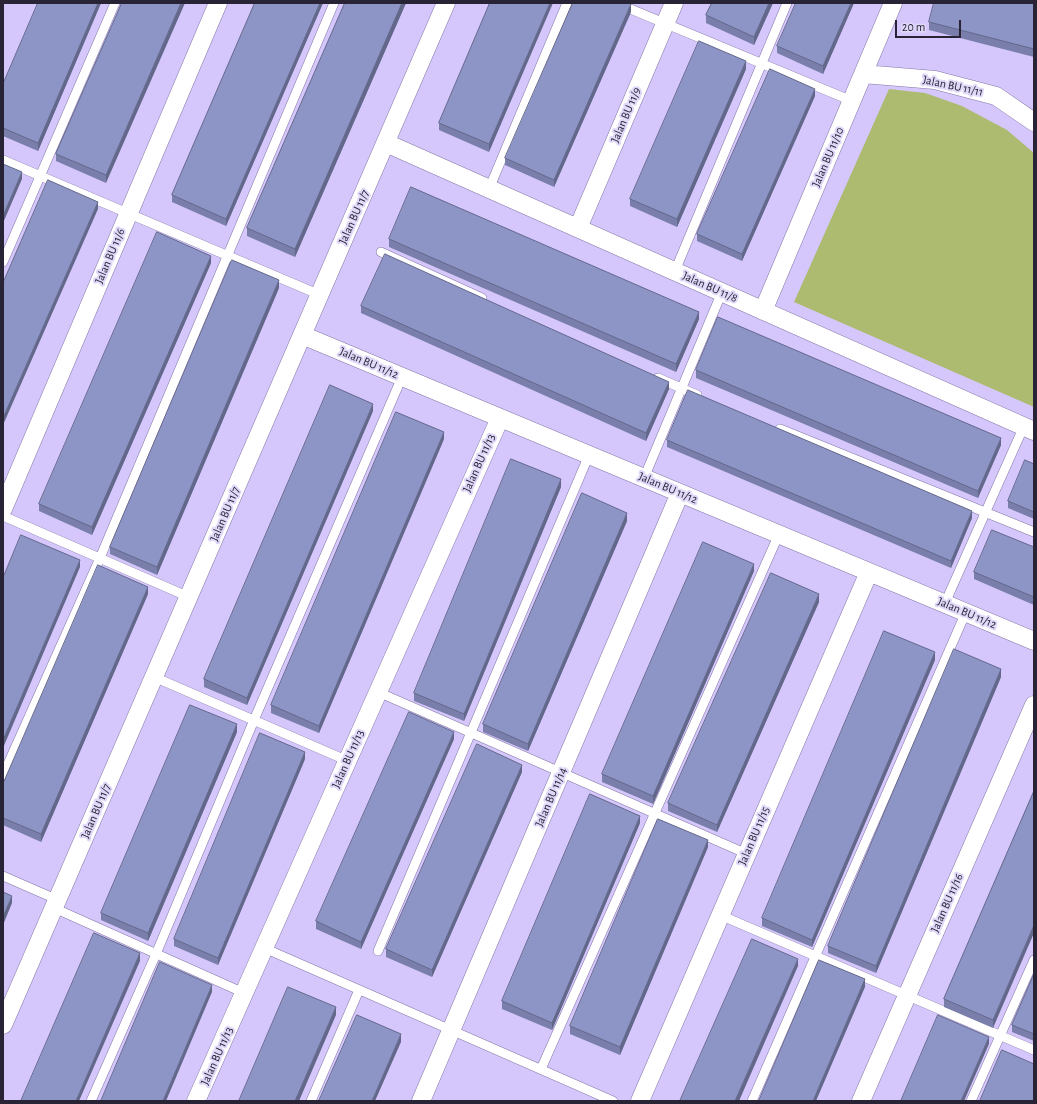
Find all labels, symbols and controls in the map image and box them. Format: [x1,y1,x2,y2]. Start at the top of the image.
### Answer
scale bar [897,12,963,38]
text: 20 m [902,21,925,33]
street label: Jalan BU 11/11 [921,73,985,99]
street label: Jalan BU 11/9 [608,85,644,145]
street label: Jalan BU 11/10 [809,125,847,189]
street label: Jalan BU 11/7 [336,187,372,247]
street label: Jalan BU 11/6 [92,226,128,286]
street label: Jalan BU 11/8 [680,268,740,306]
street label: Jalan BU 11/12 [337,344,401,382]
street label: Jalan BU 11/13 [460,432,498,494]
street label: Jalan BU 11/12 [636,469,700,507]
street label: Jalan BU 11/7 [207,484,243,544]
street label: Jalan BU 11/12 [935,594,999,632]
street label: Jalan BU 11/13 [329,728,367,790]
street label: Jalan BU 11/14 [532,765,570,829]
street label: Jalan BU 11/7 [78,781,114,841]
street label: Jalan BU 11/15 [735,804,773,868]
street label: Jalan BU 11/16 [928,871,966,935]
street label: Jalan BU 11/13 [198,1025,236,1087]

